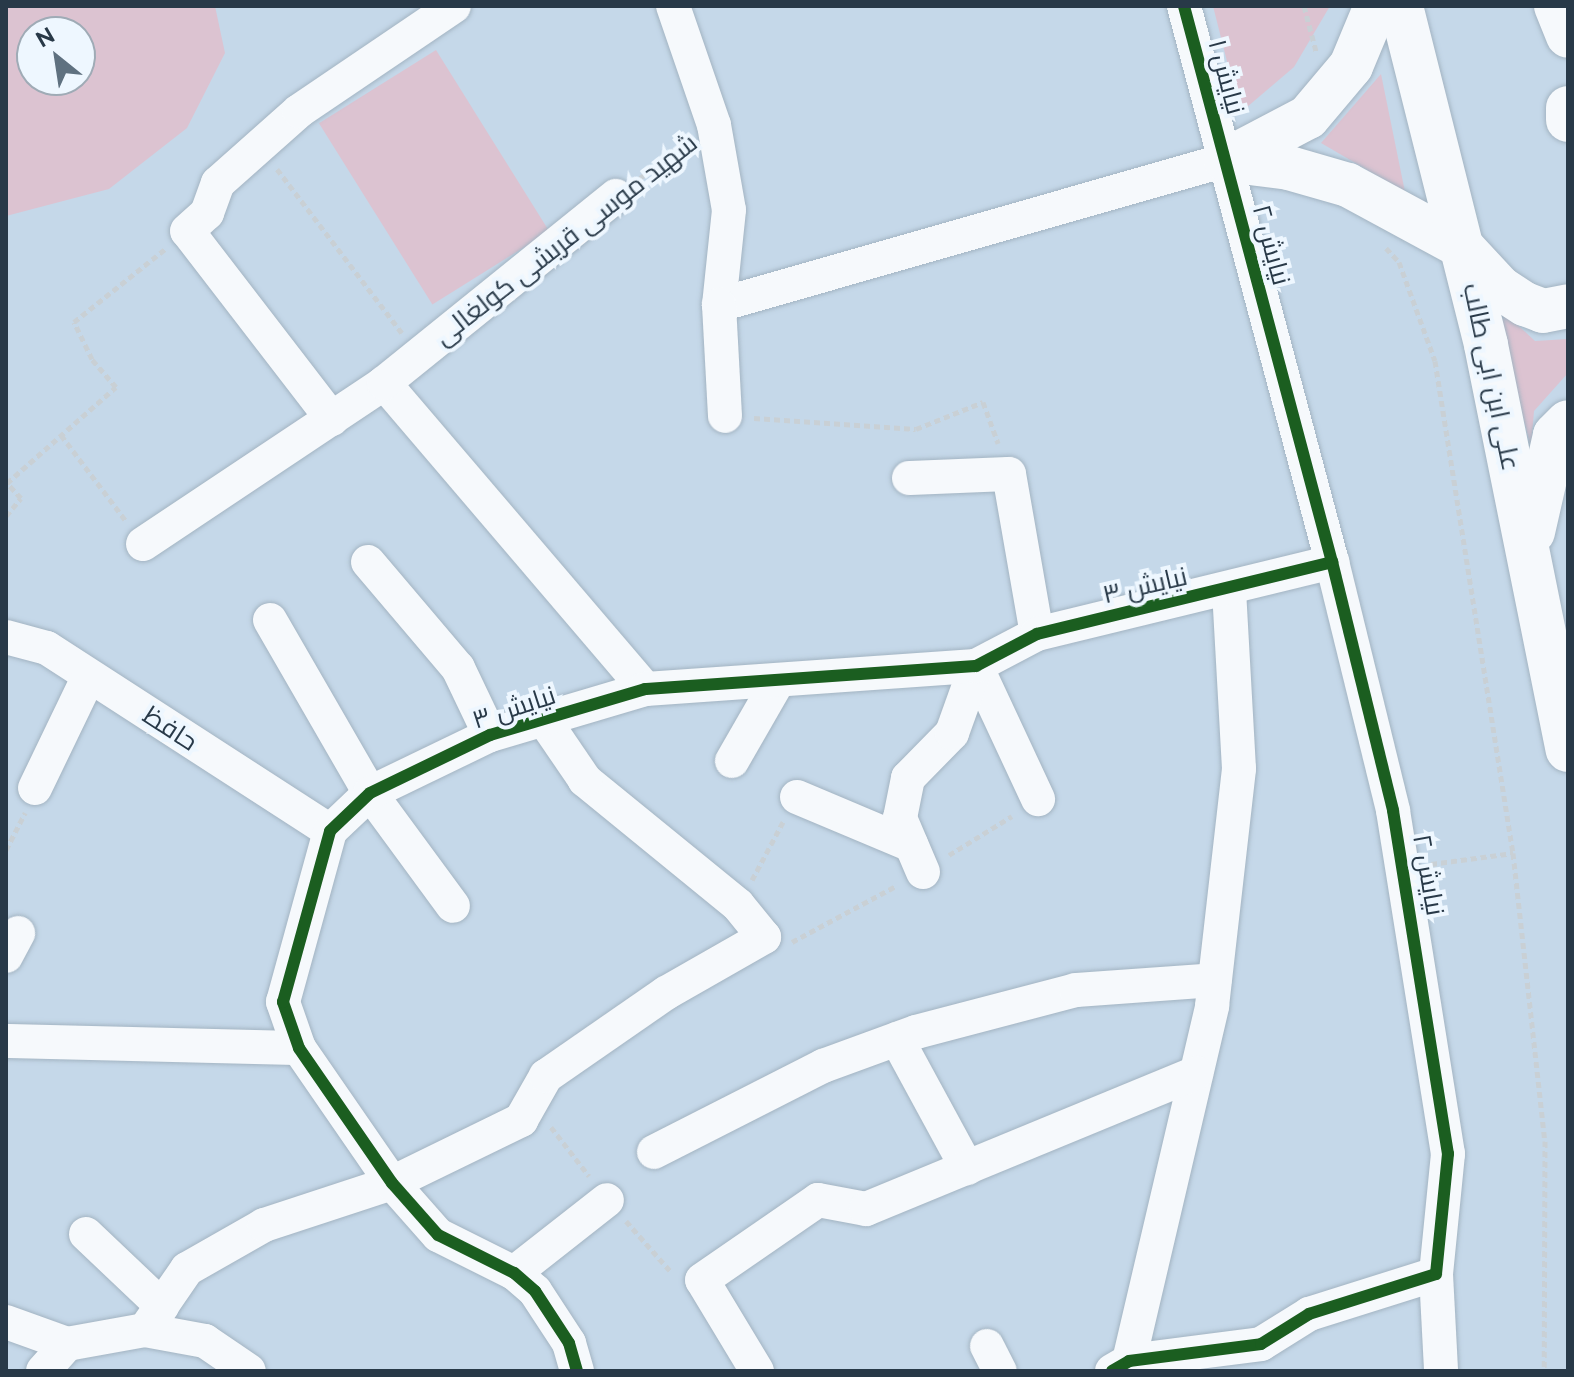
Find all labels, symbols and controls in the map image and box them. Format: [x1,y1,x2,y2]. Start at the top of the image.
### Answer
north arrow [16,16,96,96]
text: N [31,21,59,52]
street label: نیایش ۱ [1201,36,1251,118]
street label: شهید موسی قریشی کولغالی [428,128,704,352]
street label: نیایش ۲ [1245,201,1297,289]
street label: علی ابن ابی طالب [1456,281,1526,473]
street label: نیایش ۳ [1100,561,1190,611]
street label: نیایش ۳ [468,680,560,736]
street label: حافظ [137,700,203,758]
street label: نیایش ۲ [1406,832,1450,918]

